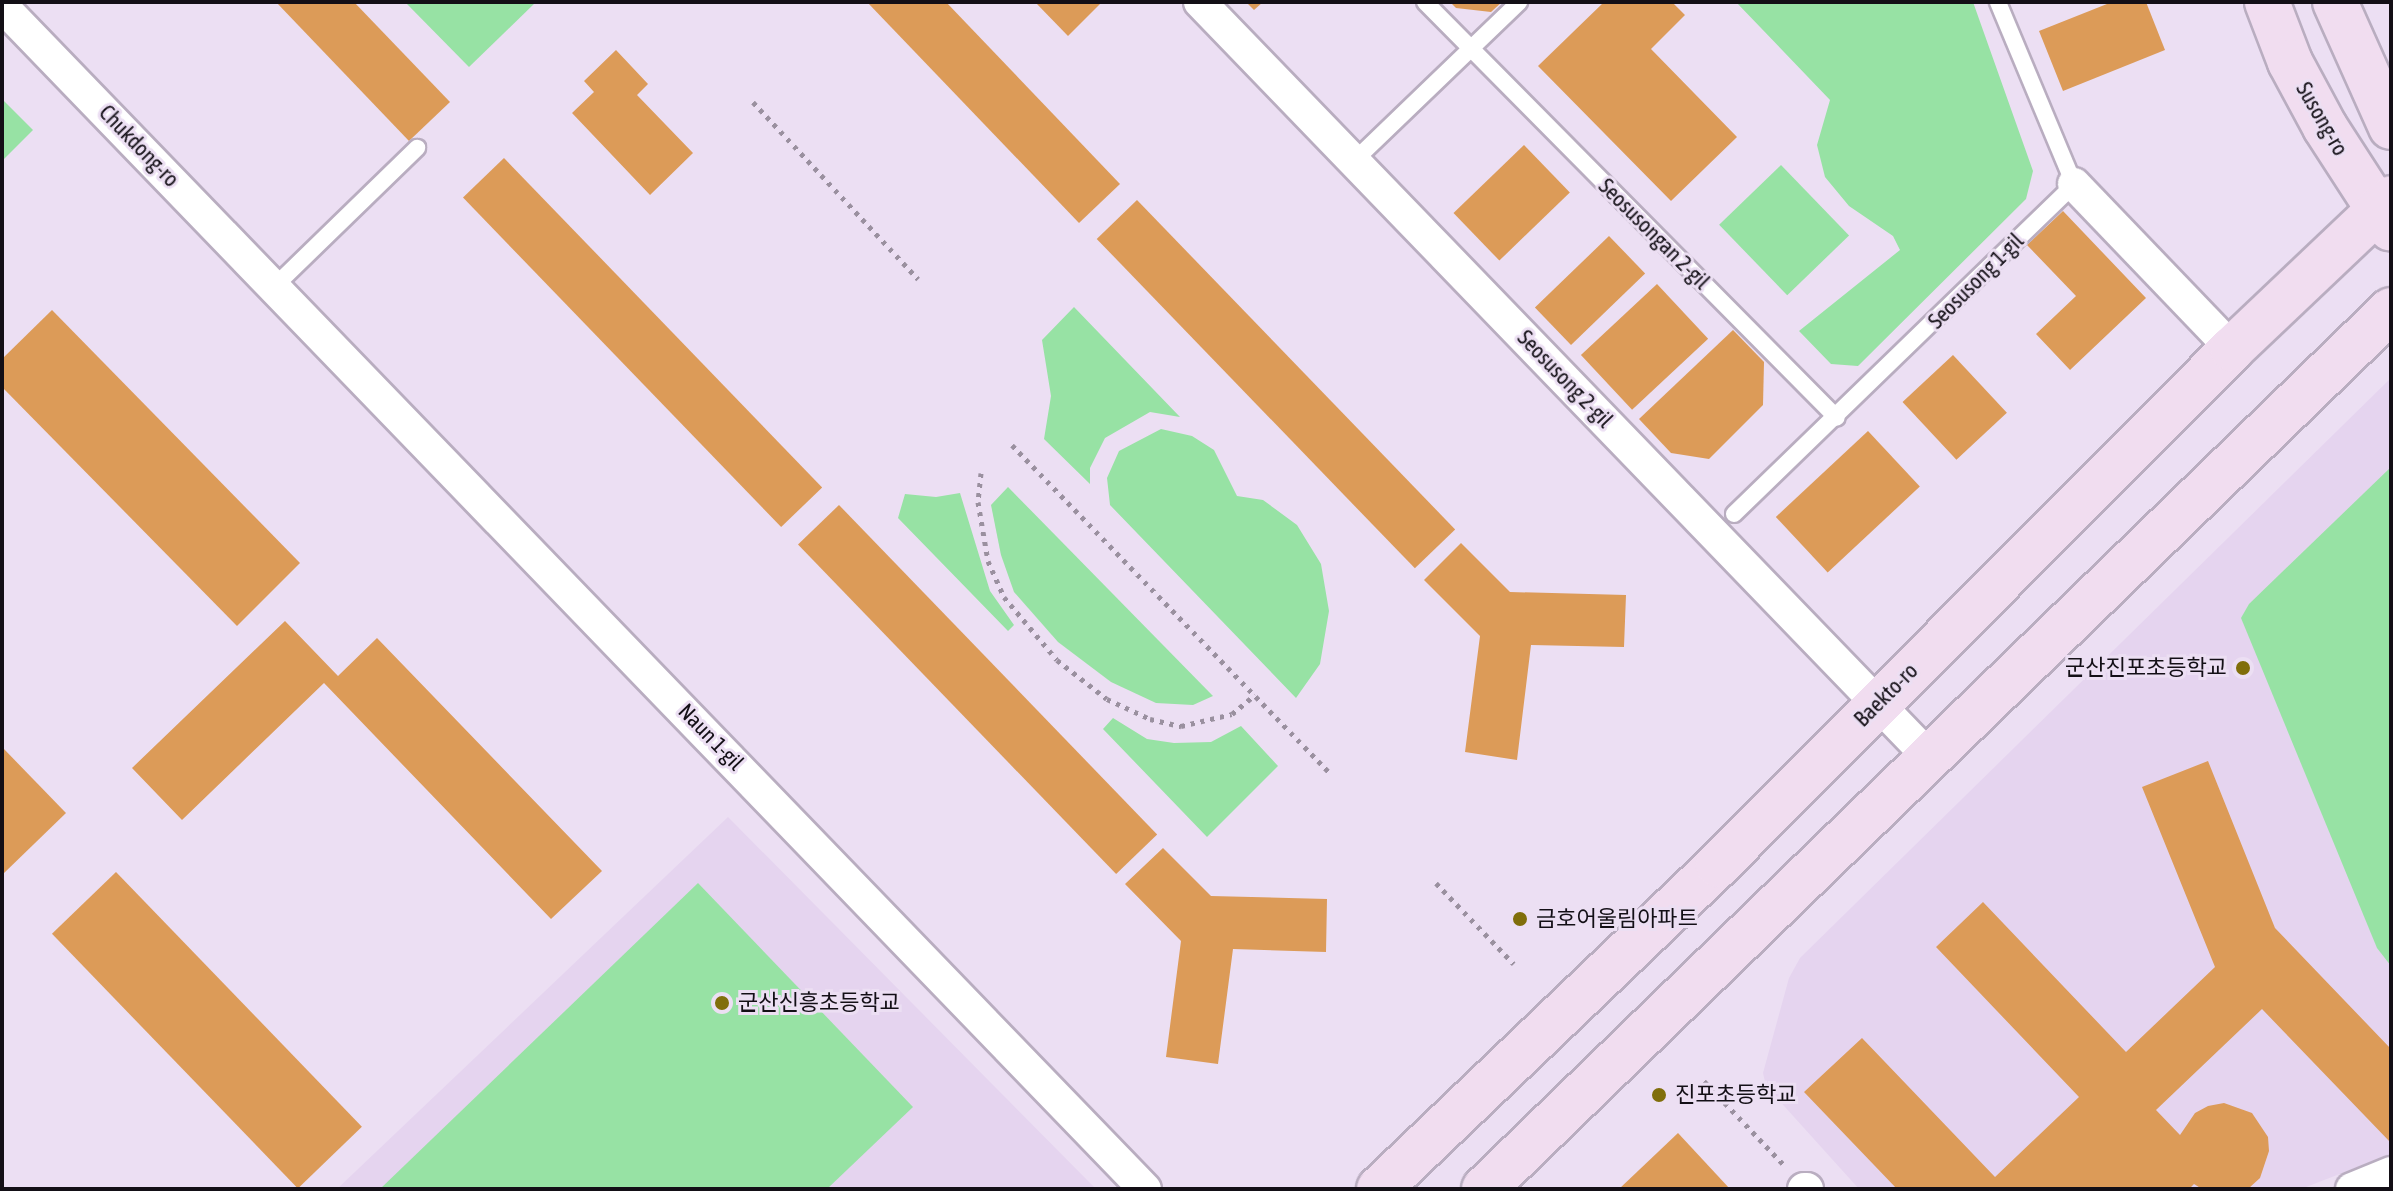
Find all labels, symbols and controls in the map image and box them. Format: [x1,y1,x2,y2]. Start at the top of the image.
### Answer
street label: Susong-ro [2290,78,2354,160]
street label: Chukdong-ro [93,100,185,192]
street label: Seosusongan 2-gil [1593,173,1715,295]
street label: Seosusong 1-gil [1923,228,2029,334]
street label: Seosusong 2-gil [1512,325,1618,433]
place label: 군산진포초등학교 [2065,655,2227,681]
street label: Baekto-ro [1849,658,1923,732]
marker: 군산진포초등학교 [2234,659,2252,677]
street label: Naun 1-gil [673,698,749,776]
place label: 금호어울림아파트 [1536,906,1698,932]
marker: 금호어울림아파트 [1511,910,1529,928]
place label: 군산신흥초등학교 [738,990,900,1016]
marker: 군산신흥초등학교 [713,994,731,1012]
place label: 진포초등학교 [1675,1082,1796,1108]
marker: 진포초등학교 [1650,1086,1668,1104]

